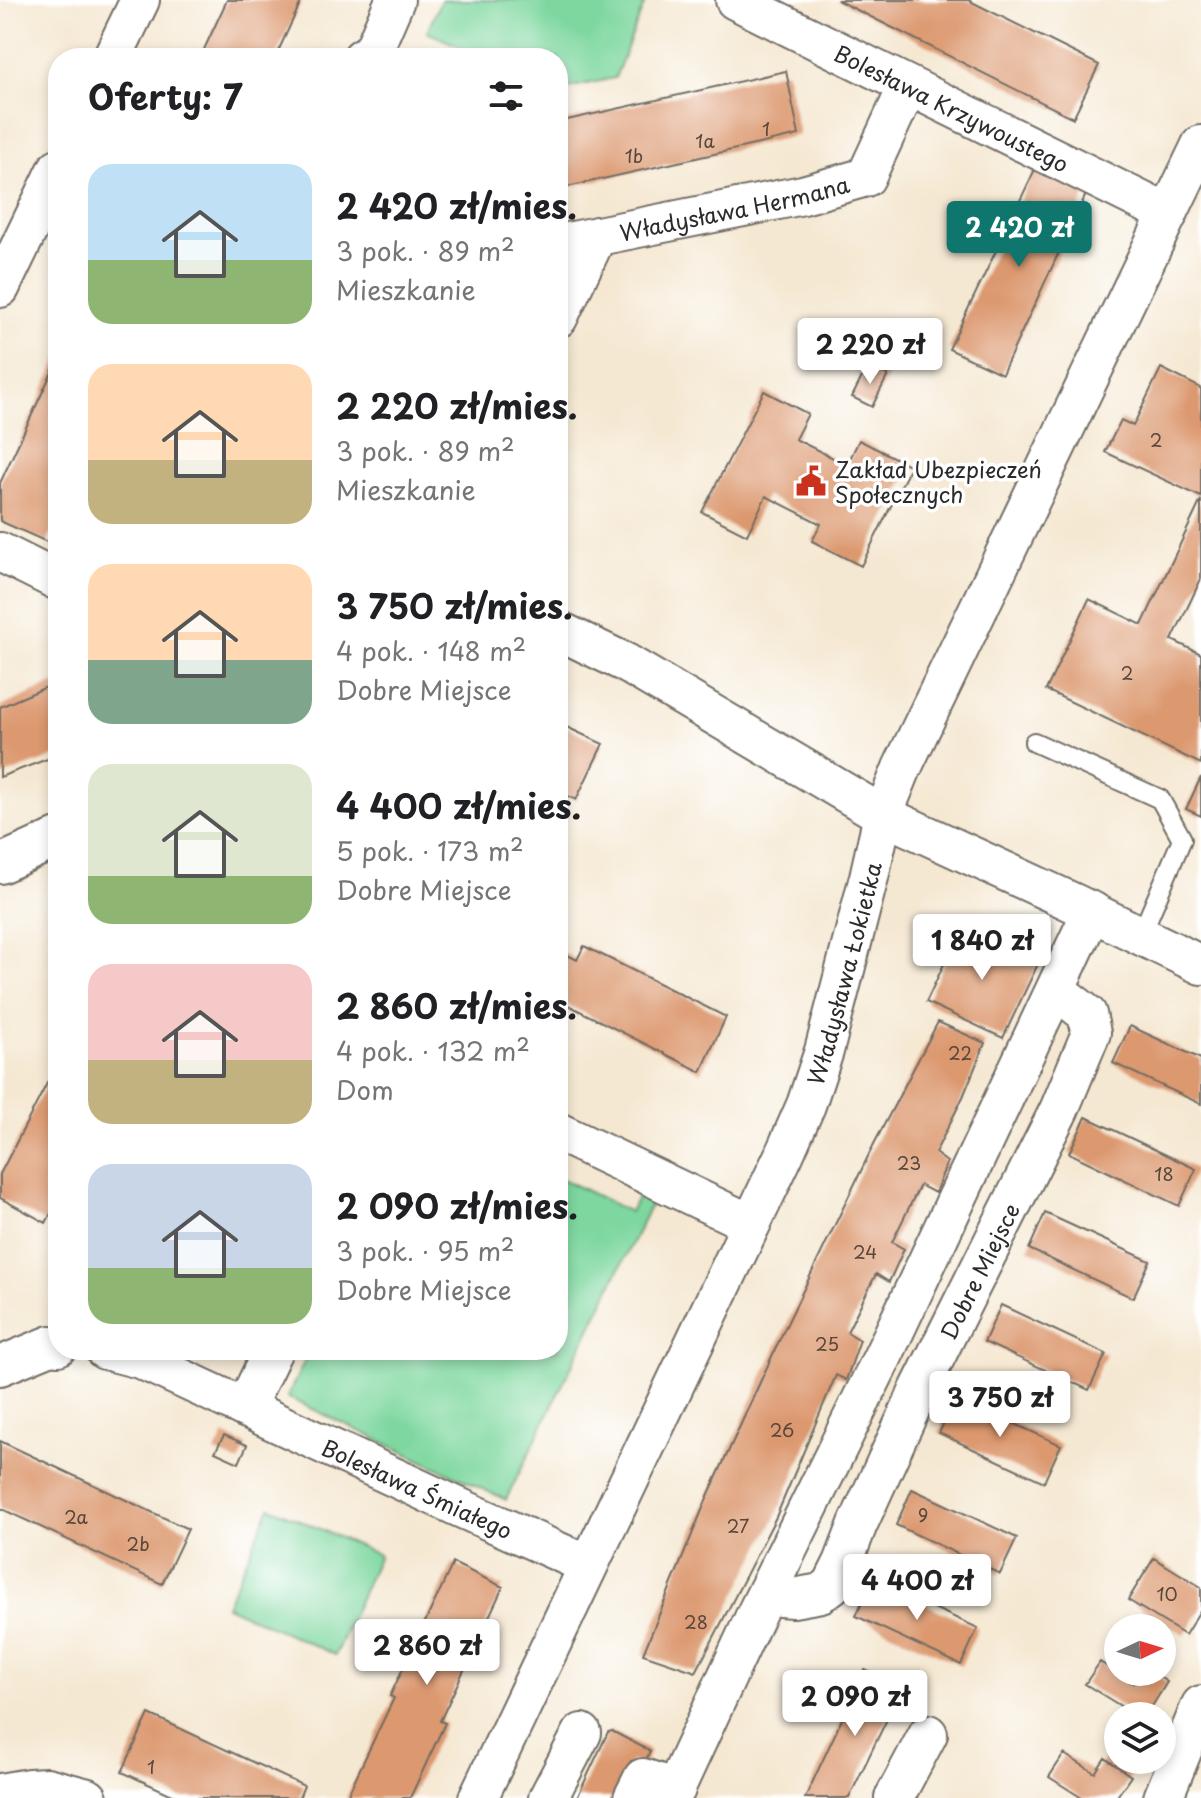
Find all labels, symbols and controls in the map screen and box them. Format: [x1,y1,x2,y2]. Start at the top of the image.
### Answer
street label: Bolesława Krzywoustego [829,35,1075,179]
text: Oferty: 7 [88,70,242,122]
icon: filters [484,74,528,118]
house number: 1 [762,115,770,142]
house number: 1a [695,127,715,154]
house number: 1b [625,142,643,169]
street label: Władysława Hermana [617,166,853,248]
text: 2 420 zł/mies. [336,179,577,231]
icon: home [152,196,248,292]
pin: 2 420 zł [936,201,1102,269]
text: 2 420 zł [965,207,1073,246]
text: 3 pok. · 89 m² [336,231,515,270]
text: Mieszkanie [336,270,476,309]
pin: 2 220 zł [787,318,953,386]
text: 2 220 zł [816,324,924,363]
text: 2 220 zł/mies. [336,379,577,431]
icon: home [152,396,248,492]
house number: 2 [1150,426,1162,453]
text: 3 pok. · 89 m² [336,431,515,470]
place label: Zakład Ubezpieczeń Społecznych [835,452,1042,510]
public building icon: Zakład Ubezpieczeń Społecznych [794,464,828,498]
text: Mieszkanie [336,470,476,509]
text: 3 750 zł/mies. [336,579,573,631]
icon: home [152,596,248,692]
text: 4 pok. · 148 m² [336,631,526,670]
house number: 2 [1121,659,1133,686]
text: Dobre Miejsce [336,670,512,709]
text: 4 400 zł/mies. [336,779,581,831]
icon: home [152,796,248,892]
text: 5 pok. · 173 m² [336,831,524,870]
street label: Władysława Łokietka [797,858,889,1089]
text: Dobre Miejsce [336,870,512,909]
pin: 1 840 zł [899,914,1065,982]
text: 1 840 zł [931,920,1033,959]
text: 2 860 zł/mies. [336,979,577,1031]
icon: home [152,996,248,1092]
text: 4 pok. · 132 m² [336,1031,530,1070]
house number: 22 [948,1039,972,1066]
text: Dom [336,1070,394,1109]
house number: 23 [897,1149,921,1176]
house number: 18 [1154,1160,1174,1187]
text: 2 090 zł/mies. [336,1179,578,1231]
icon: home [152,1196,248,1292]
street label: Dobre Miejsce [931,1197,1027,1345]
text: 3 pok. · 95 m² [336,1231,514,1270]
house number: 24 [853,1238,877,1265]
text: Dobre Miejsce [336,1270,512,1309]
house number: 25 [815,1330,839,1357]
pin: 3 750 zł [917,1371,1083,1439]
text: 3 750 zł [947,1377,1053,1416]
house number: 26 [770,1416,794,1443]
street label: Bolesława Śmiałego [317,1429,518,1546]
house number: 9 [918,1501,928,1528]
house number: 2a [64,1503,89,1530]
house number: 27 [727,1512,749,1539]
house number: 2b [126,1530,150,1557]
pin: 4 400 zł [834,1554,1000,1622]
text: 4 400 zł [861,1560,973,1599]
house number: 10 [1156,1580,1178,1607]
house number: 28 [684,1608,708,1635]
north arrow [1104,1614,1176,1686]
map controls [1104,1614,1176,1774]
pin: 2 860 zł [344,1619,510,1687]
text: 2 860 zł [373,1625,481,1664]
pin: 2 090 zł [772,1670,938,1738]
text: 2 090 zł [800,1676,910,1715]
button: layers [1104,1702,1176,1774]
house number: 1 [147,1753,155,1780]

